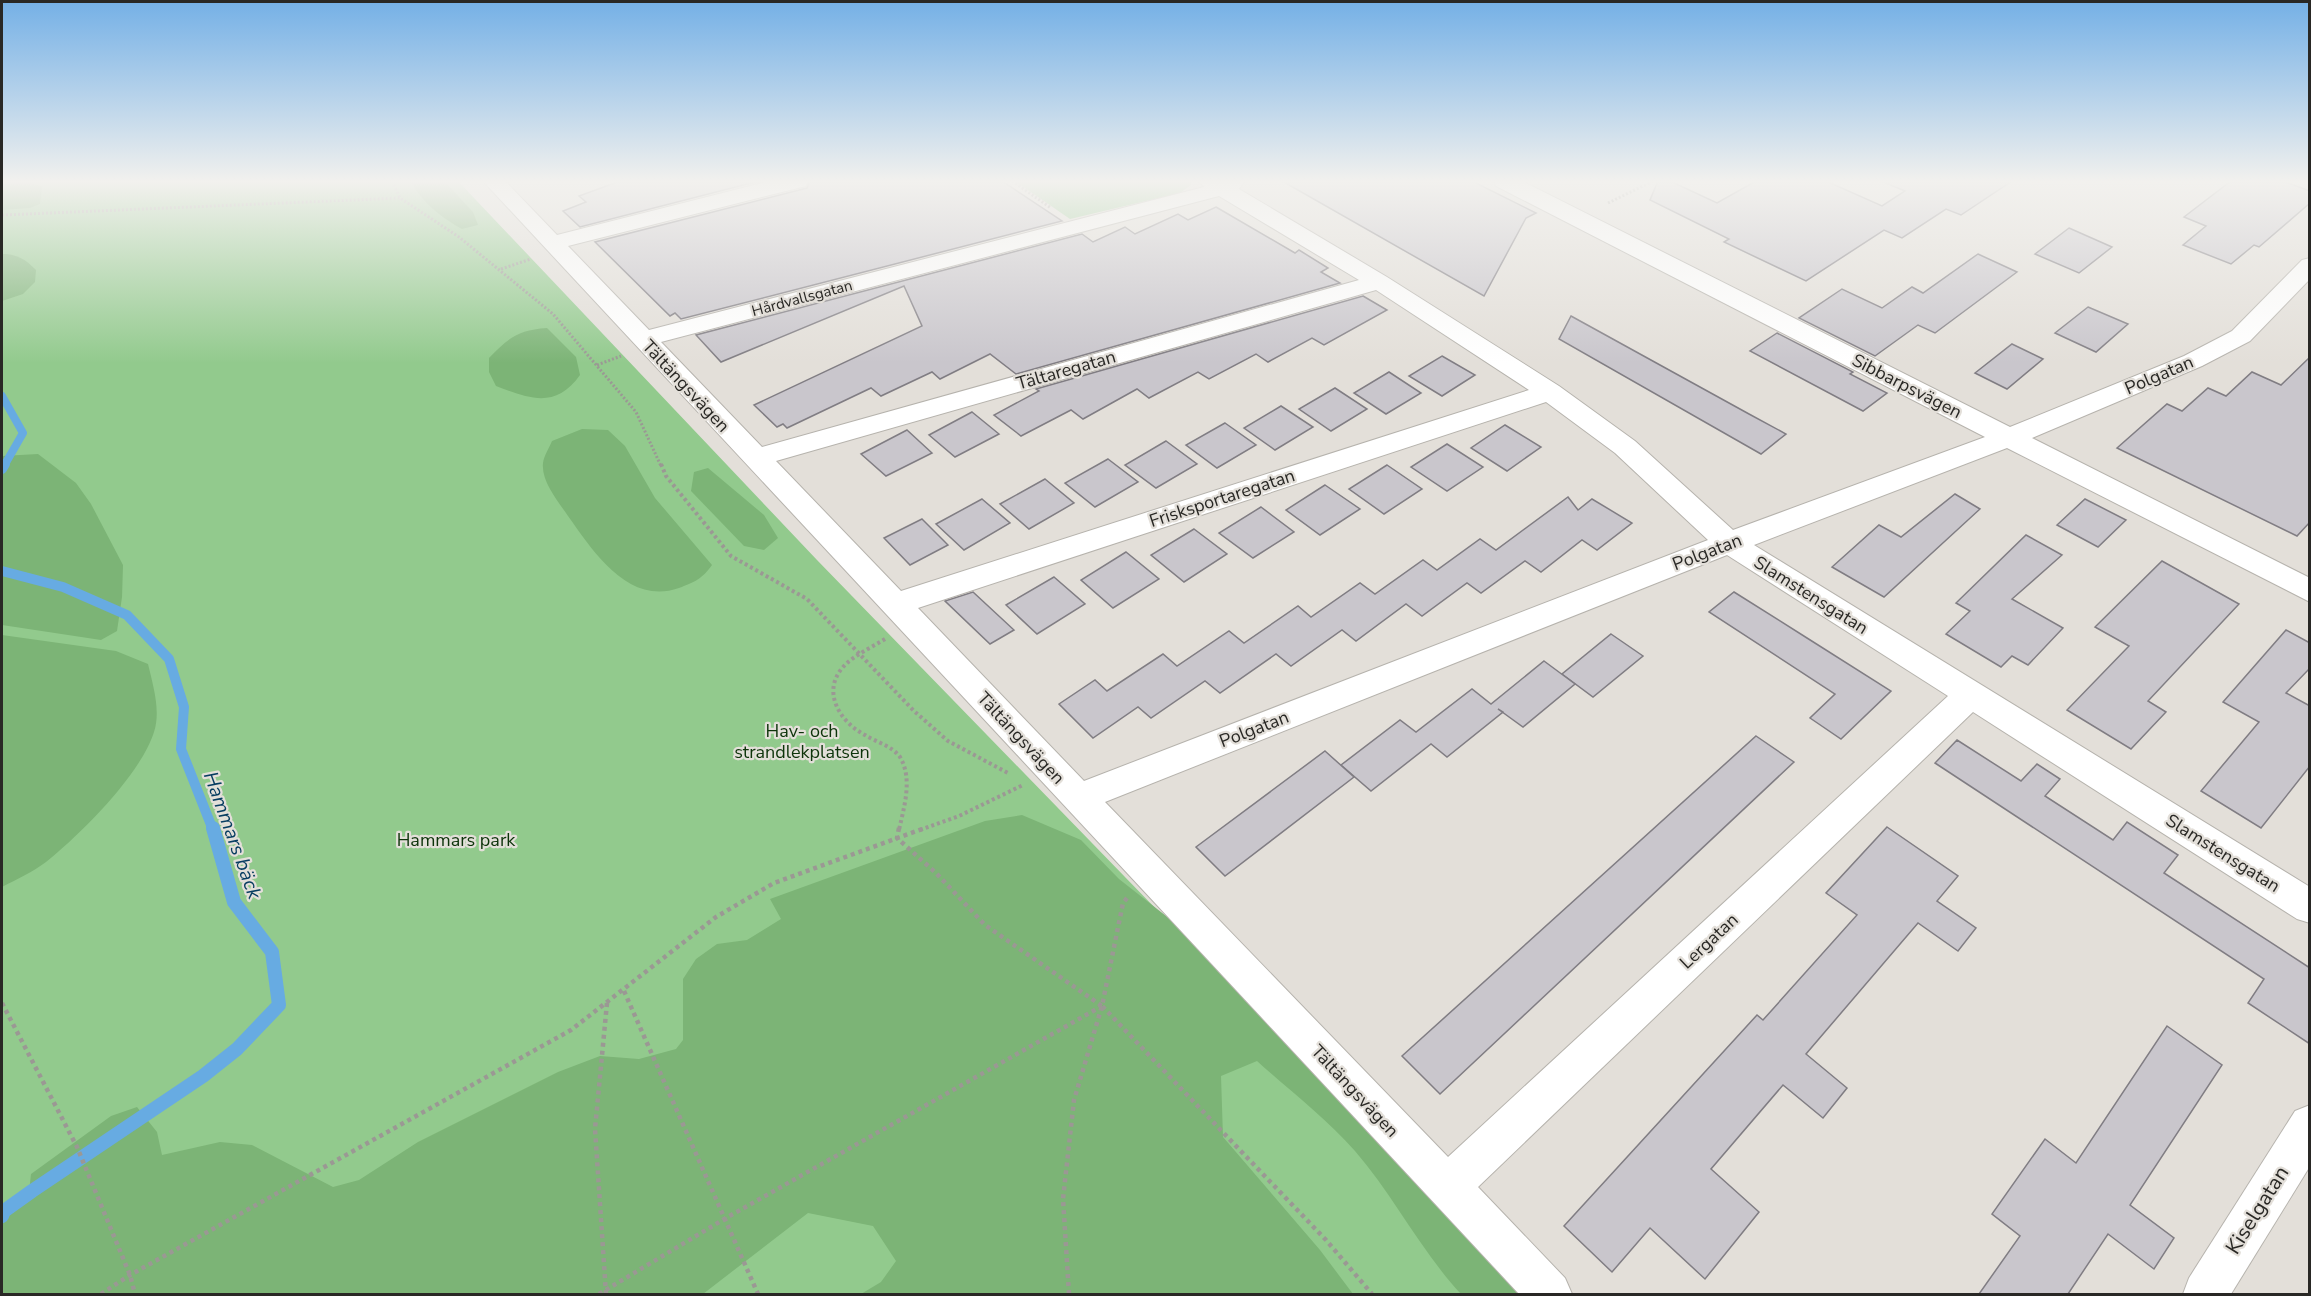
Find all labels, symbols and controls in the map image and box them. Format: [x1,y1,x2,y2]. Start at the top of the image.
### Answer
street label: Hårdvallsgatan [749,275,855,321]
street label: Tältängsvägen [637,335,735,437]
street label: Tältaregatan [1014,344,1118,396]
street label: Sibbarpsvägen [1848,348,1966,424]
street label: Polgatan [2121,350,2197,400]
street label: Frisksportaregatan [1146,463,1298,533]
street label: Polgatan [1669,528,1745,576]
street label: Slamstensgatan [1749,550,1873,640]
street label: Tältängsvägen [972,687,1070,789]
street label: Polgatan [1216,705,1292,753]
park label: Hav- och strandlekplatsen [734,719,870,764]
water label: Hammars bäck [197,768,268,904]
street label: Slamstensgatan [2161,808,2285,898]
park label: Hammars park [397,828,516,852]
street label: Lergatan [1675,908,1743,974]
street label: Tältängsvägen [1306,1040,1404,1142]
street label: Kiselgatan [2219,1161,2295,1259]

